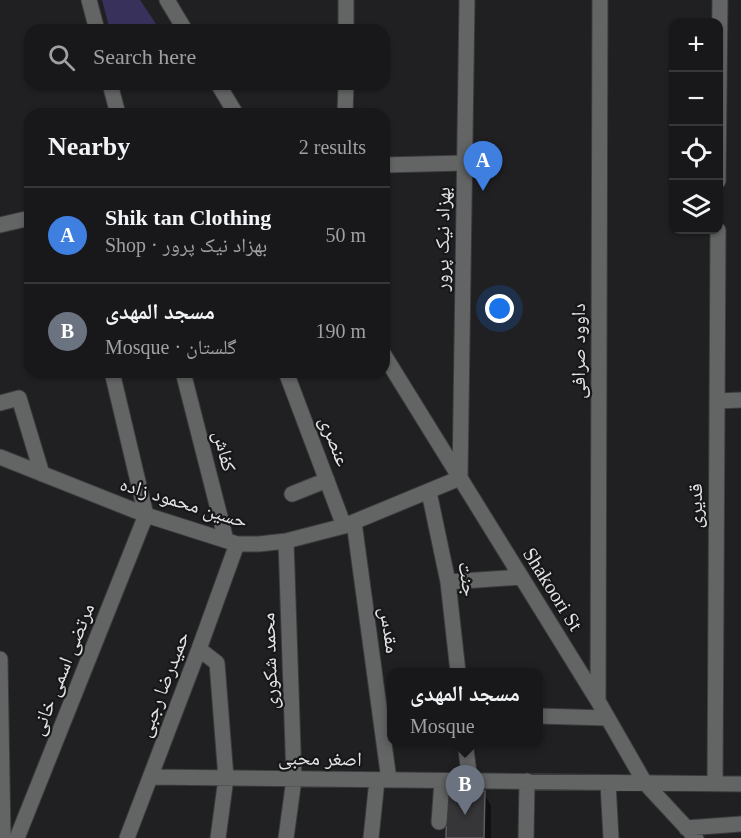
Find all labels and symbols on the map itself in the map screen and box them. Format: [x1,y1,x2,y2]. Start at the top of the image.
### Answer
pin: A [464,142,502,191]
street label: بهزاد نیک پرور [430,187,455,292]
your location [485,294,514,323]
street label: داوود صرافی [567,303,590,399]
street label: عنصری [314,413,355,470]
street label: کفاش [208,428,241,474]
street label: حسین محمود زاده [117,472,251,533]
street label: قدیری [684,483,707,529]
street label: Shakoori St [519,543,587,635]
street label: جنت [454,560,482,598]
street label: مرتضی اسمی خانی [26,600,99,739]
street label: مقدس [375,605,404,655]
street label: محمد شکوری [256,612,283,710]
street label: حمیدرضا رجبی [133,628,194,740]
street label: اصغر محبی [278,746,362,771]
pin: B [446,766,484,815]

